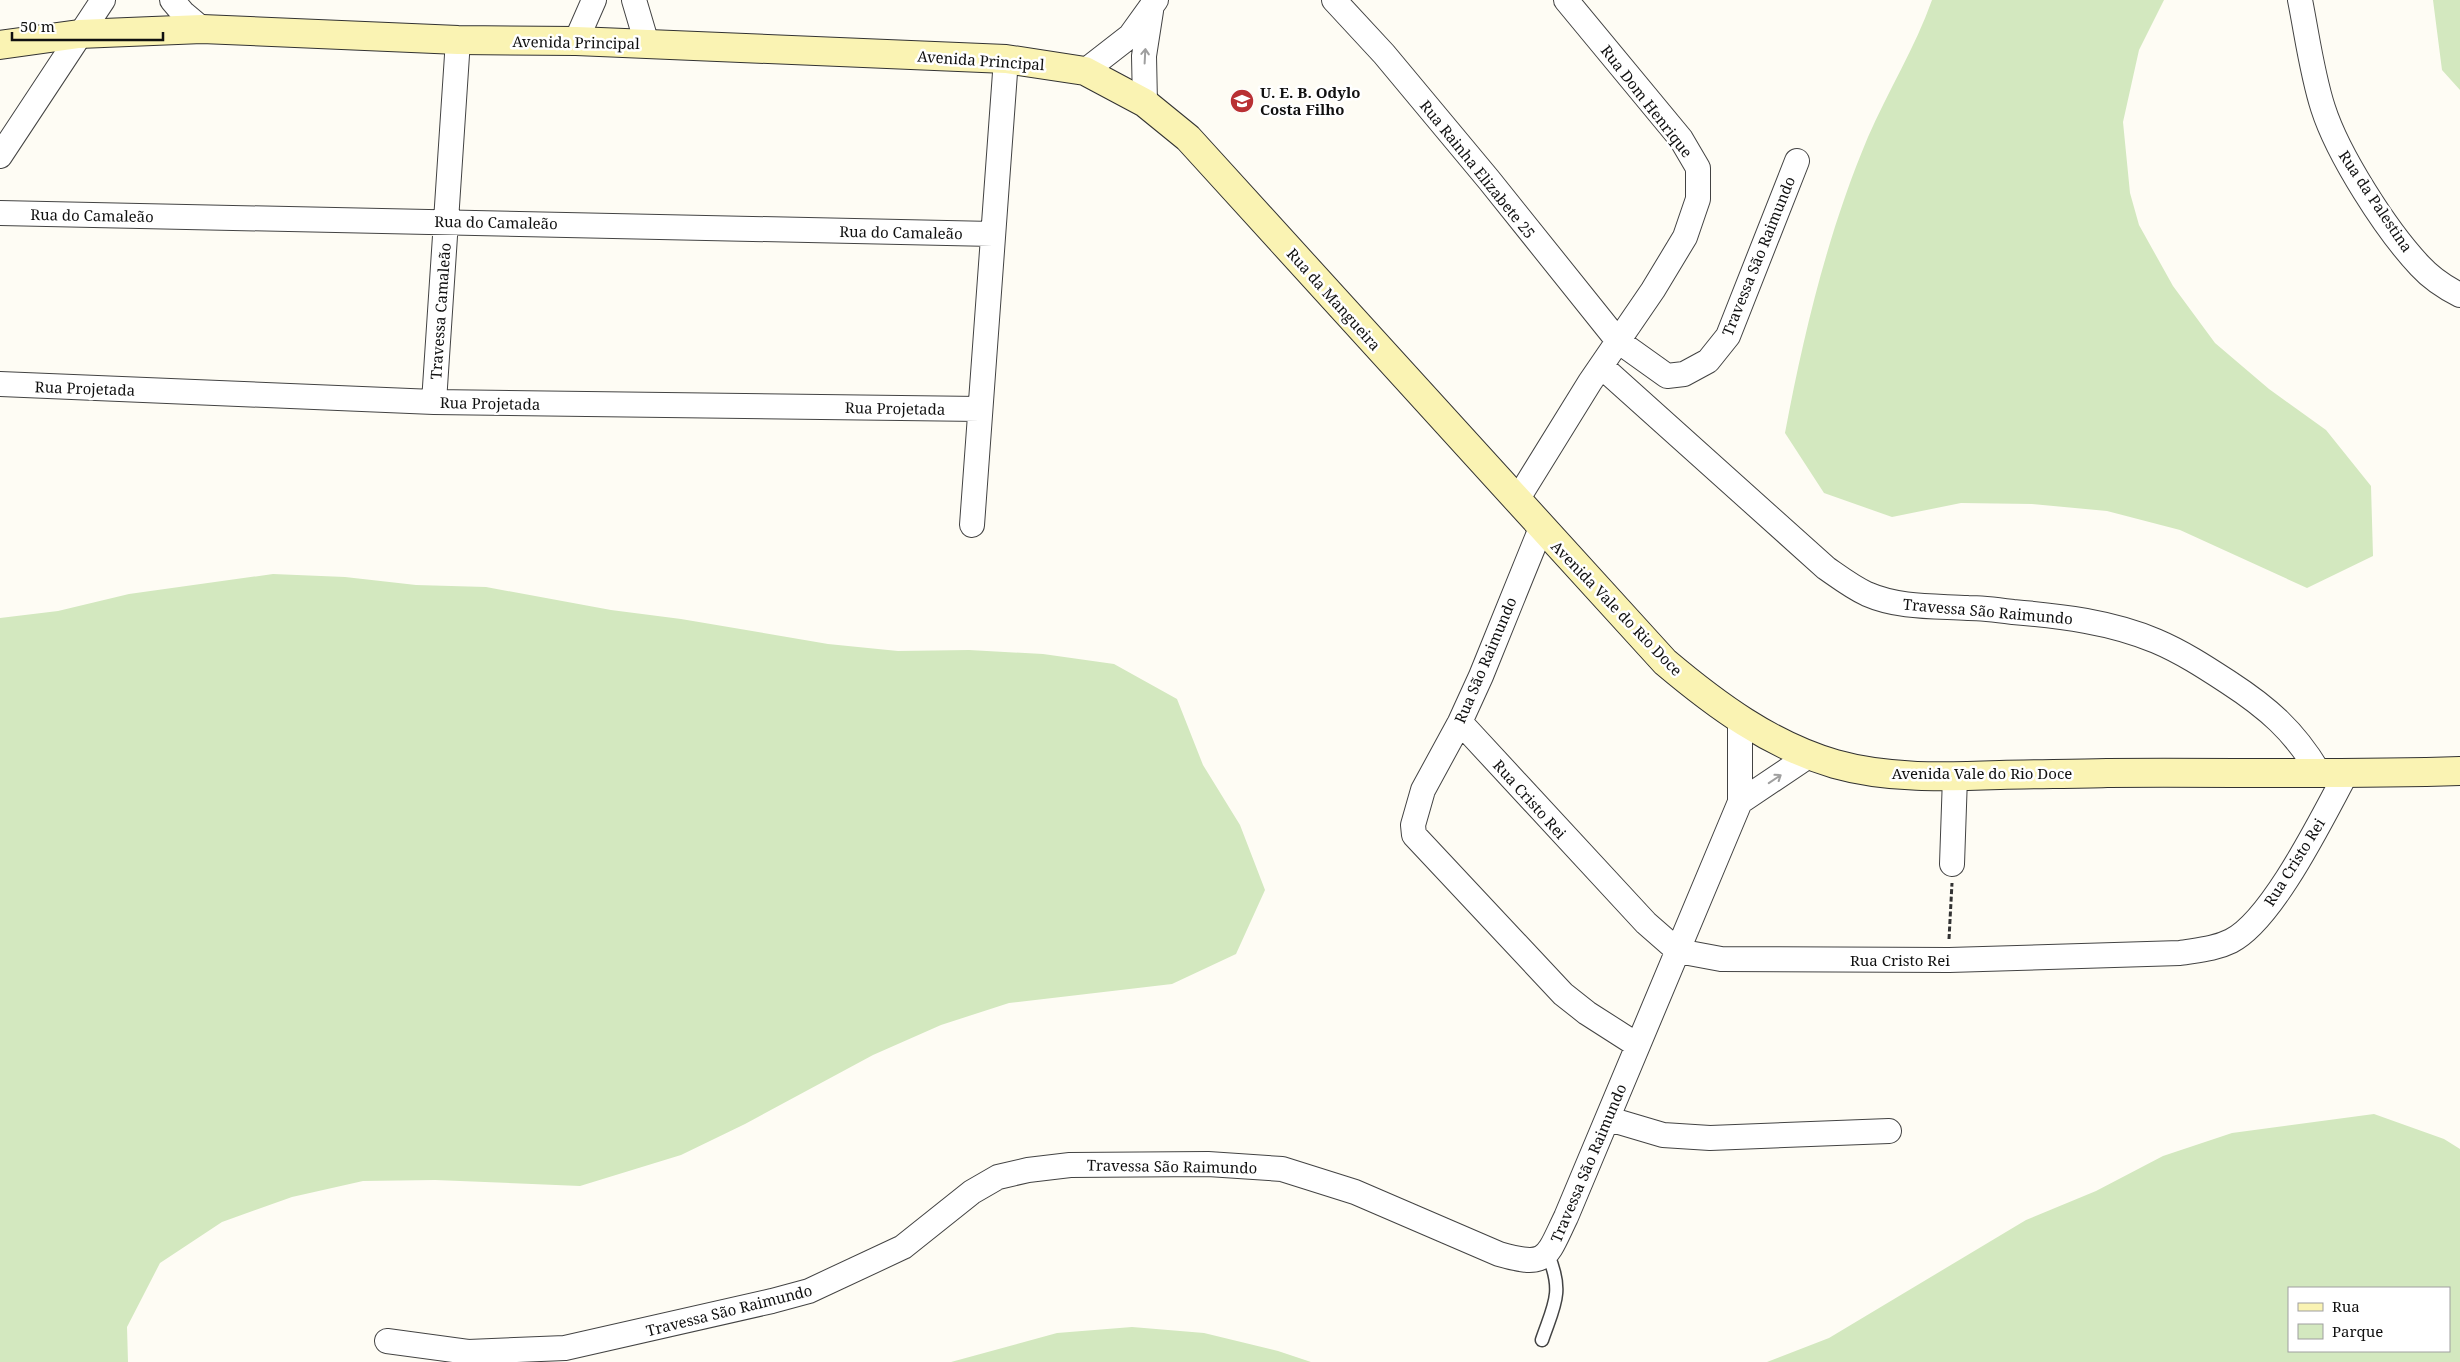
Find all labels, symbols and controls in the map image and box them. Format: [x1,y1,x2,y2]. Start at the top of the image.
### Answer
scale bar [12,10,164,42]
text: 50 m [20,16,55,36]
street label: Avenida Principal [512,31,640,53]
street label: Rua Dom Henrique [1597,41,1697,161]
street label: Avenida Principal [917,46,1046,74]
one-way arrow [1140,48,1149,64]
place label: U. E. B. Odylo Costa Filho [1260,82,1360,119]
school or university icon: U. E. B. Odylo Costa Filho [1229,88,1255,114]
street label: Rua Rainha Elizabete 25 [1416,96,1540,242]
street label: Rua da Palestina [2335,146,2417,256]
street label: Travessa São Raimundo [1717,173,1799,339]
street label: Rua do Camaleão [30,204,154,226]
street label: Rua do Camaleão [434,211,558,233]
street label: Rua do Camaleão [839,221,963,243]
street label: Travessa Camaleão [425,242,455,380]
street label: Rua da Mangueira [1283,244,1385,354]
street label: Rua Projetada [34,376,136,400]
street label: Rua Projetada [440,392,540,414]
street label: Rua Projetada [845,397,945,419]
street label: Avenida Vale do Rio Doce [1547,536,1687,680]
street label: Rua São Raimundo [1449,594,1521,726]
street label: Travessa São Raimundo [1902,594,2074,628]
street label: Rua Cristo Rei [1489,755,1571,843]
street label: Avenida Vale do Rio Doce [1892,763,2072,783]
one-way arrow [1768,774,1782,784]
street label: Rua Cristo Rei [2259,814,2329,910]
street label: Rua Cristo Rei [1850,950,1950,970]
street label: Travessa São Raimundo [1545,1081,1631,1245]
street label: Travessa São Raimundo [1087,1155,1257,1177]
street label: Travessa São Raimundo [644,1280,814,1340]
legend [2288,1287,2450,1352]
text: Rua [2332,1296,2360,1316]
text: Parque [2332,1321,2383,1341]

